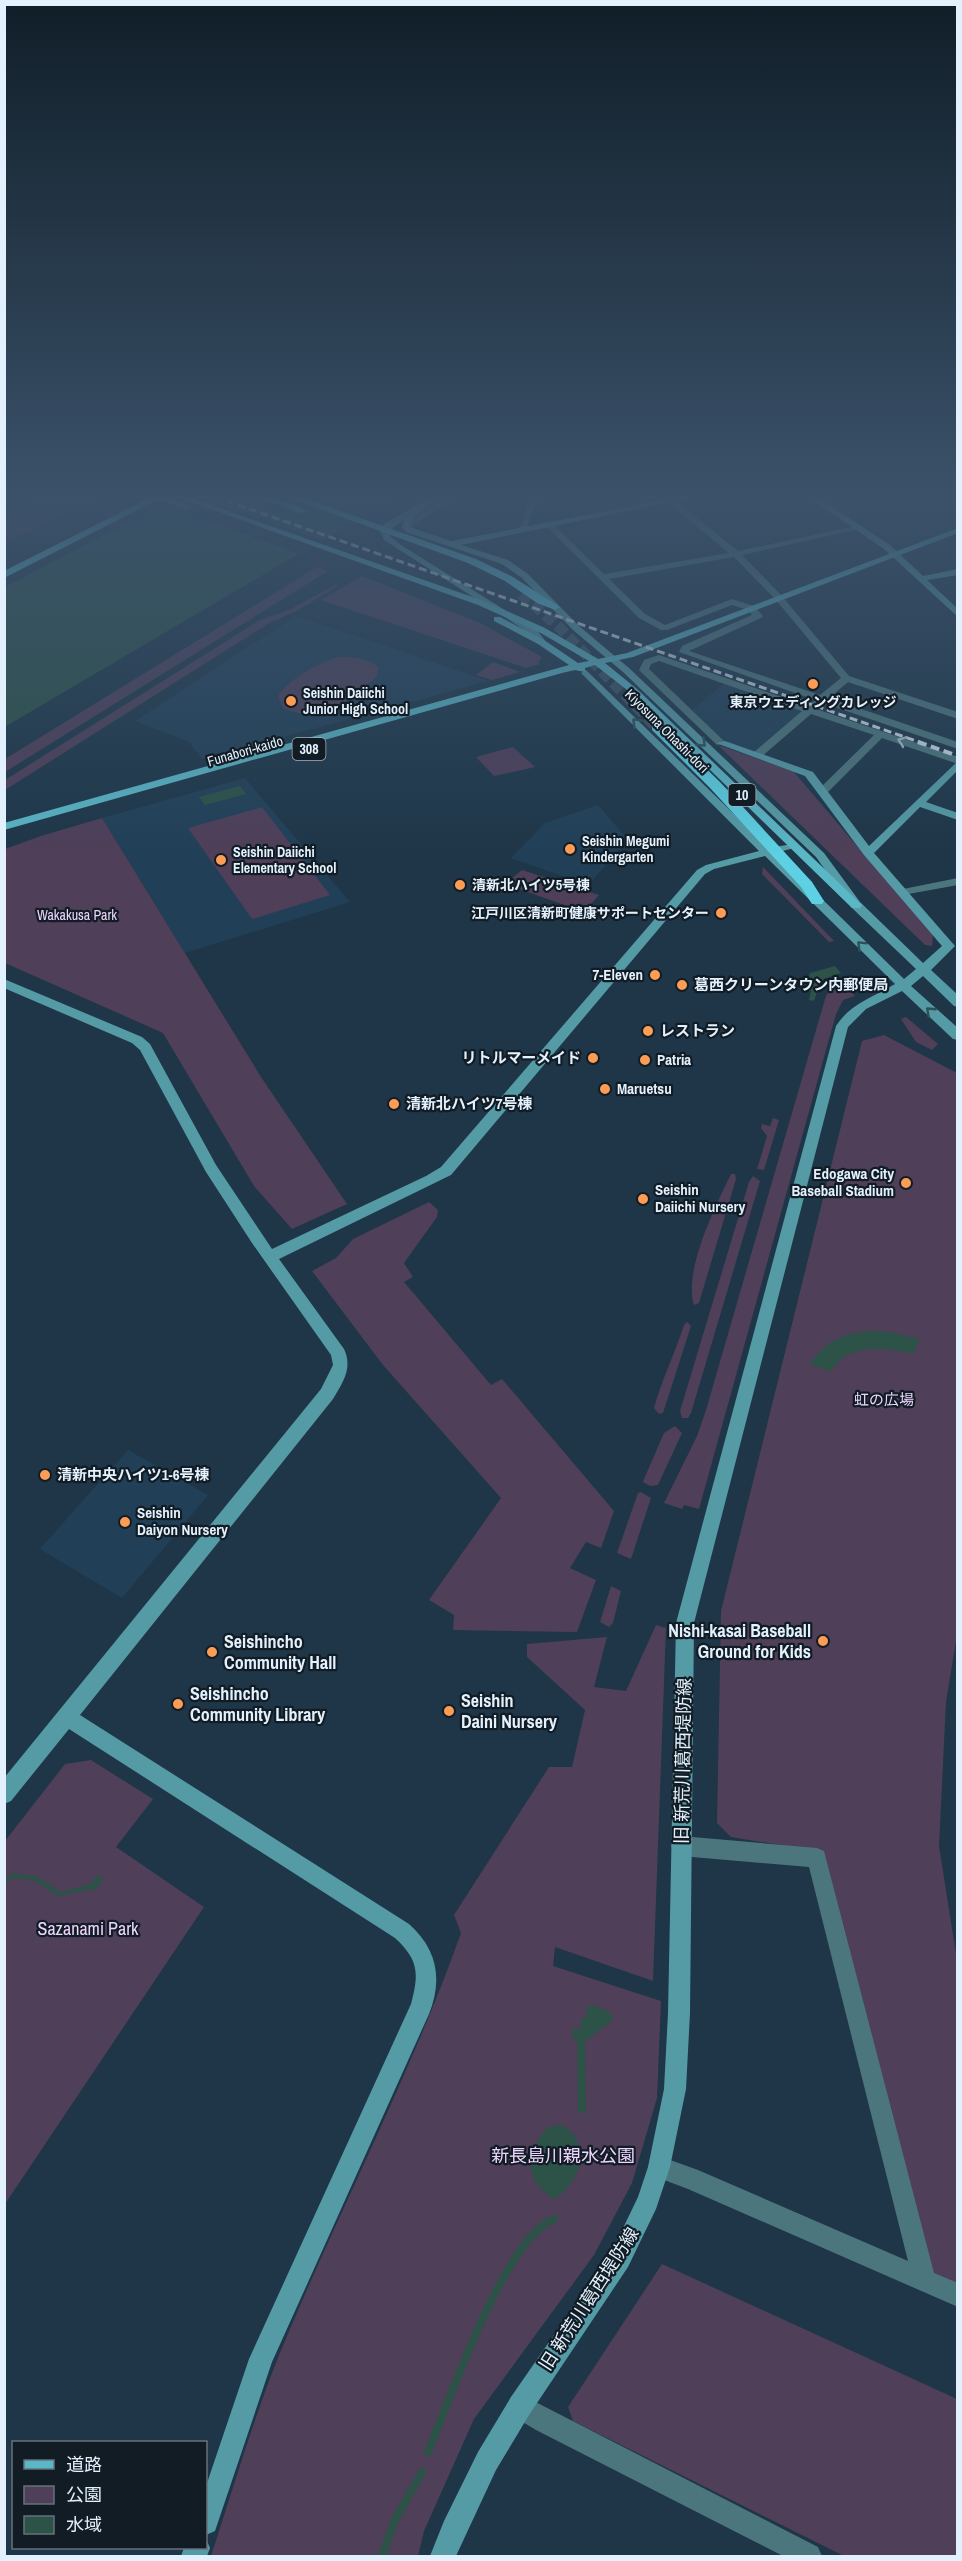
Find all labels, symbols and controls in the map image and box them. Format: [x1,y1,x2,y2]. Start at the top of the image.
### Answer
marker: 東京ウェディングカレッジ [806,677,820,691]
place label: Seishin Daiichi Junior High School [303,684,408,718]
street label: Kiyosuna Ohashi-dori [621,685,713,777]
place label: 東京ウェディングカレッジ [729,693,897,711]
marker: Seishin Daiichi Junior High School [284,694,298,708]
one-way arrow [632,718,643,729]
street label: Funabori-kaido [205,732,285,770]
one-way arrow [695,735,706,746]
one-way arrow [898,736,908,749]
road number: 308 [292,738,326,760]
road number: 10 [728,784,756,806]
place label: Seishin Megumi Kindergarten [582,832,669,866]
marker: Seishin Megumi Kindergarten [563,842,577,856]
place label: Seishin Daiichi Elementary School [233,843,336,877]
marker: Seishin Daiichi Elementary School [214,853,228,867]
place label: 清新北ハイツ5号棟 [472,876,590,894]
marker: 清新北ハイツ5号棟 [453,878,467,892]
place label: 江戸川区清新町健康サポートセンター [471,904,709,922]
park label: Wakakusa Park [37,906,117,924]
marker: 江戸川区清新町健康サポートセンター [714,906,728,920]
one-way arrow [857,941,868,952]
place label: 7-Eleven [592,964,643,985]
marker: 7-Eleven [648,968,662,982]
place label: 葛西クリーンタウン内郵便局 [694,974,888,995]
marker: 葛西クリーンタウン内郵便局 [675,978,689,992]
one-way arrow [926,1007,937,1018]
place label: レストラン [660,1020,735,1041]
marker: レストラン [641,1024,655,1038]
place label: リトルマーメイド [462,1047,581,1068]
place label: Patria [657,1049,691,1070]
marker: リトルマーメイド [586,1051,600,1065]
marker: Patria [638,1053,652,1067]
place label: Maruetsu [617,1078,672,1099]
marker: Maruetsu [598,1082,612,1096]
place label: 清新北ハイツ7号棟 [406,1093,533,1114]
marker: 清新北ハイツ7号棟 [387,1097,401,1111]
place label: Edogawa City Baseball Stadium [791,1163,894,1201]
marker: Edogawa City Baseball Stadium [899,1176,913,1190]
place label: Seishin Daiichi Nursery [655,1179,745,1217]
marker: Seishin Daiichi Nursery [636,1192,650,1206]
park label: 虹の広場 [854,1389,914,1410]
place label: 清新中央ハイツ1-6号棟 [57,1464,209,1485]
marker: 清新中央ハイツ1-6号棟 [38,1468,52,1482]
place label: Seishin Daiyon Nursery [137,1502,228,1540]
marker: Seishin Daiyon Nursery [118,1515,132,1529]
place label: Nishi-kasai Baseball Ground for Kids [668,1618,811,1664]
place label: Seishincho Community Hall [224,1629,336,1675]
marker: Nishi-kasai Baseball Ground for Kids [816,1634,830,1648]
marker: Seishincho Community Hall [205,1645,219,1659]
street label: 旧 新荒川葛西堤防線 [669,1678,696,1844]
place label: Seishincho Community Library [190,1681,326,1727]
place label: Seishin Daini Nursery [461,1688,558,1734]
marker: Seishincho Community Library [171,1697,185,1711]
marker: Seishin Daini Nursery [442,1704,456,1718]
park label: Sazanami Park [38,1916,139,1941]
park label: 新長島川親水公園 [491,2143,635,2168]
street label: 旧 新荒川葛西堤防線 [533,2222,644,2375]
legend [12,2441,207,2549]
text: 道路 [66,2452,102,2477]
text: 公園 [66,2482,102,2507]
text: 水域 [66,2512,102,2537]

